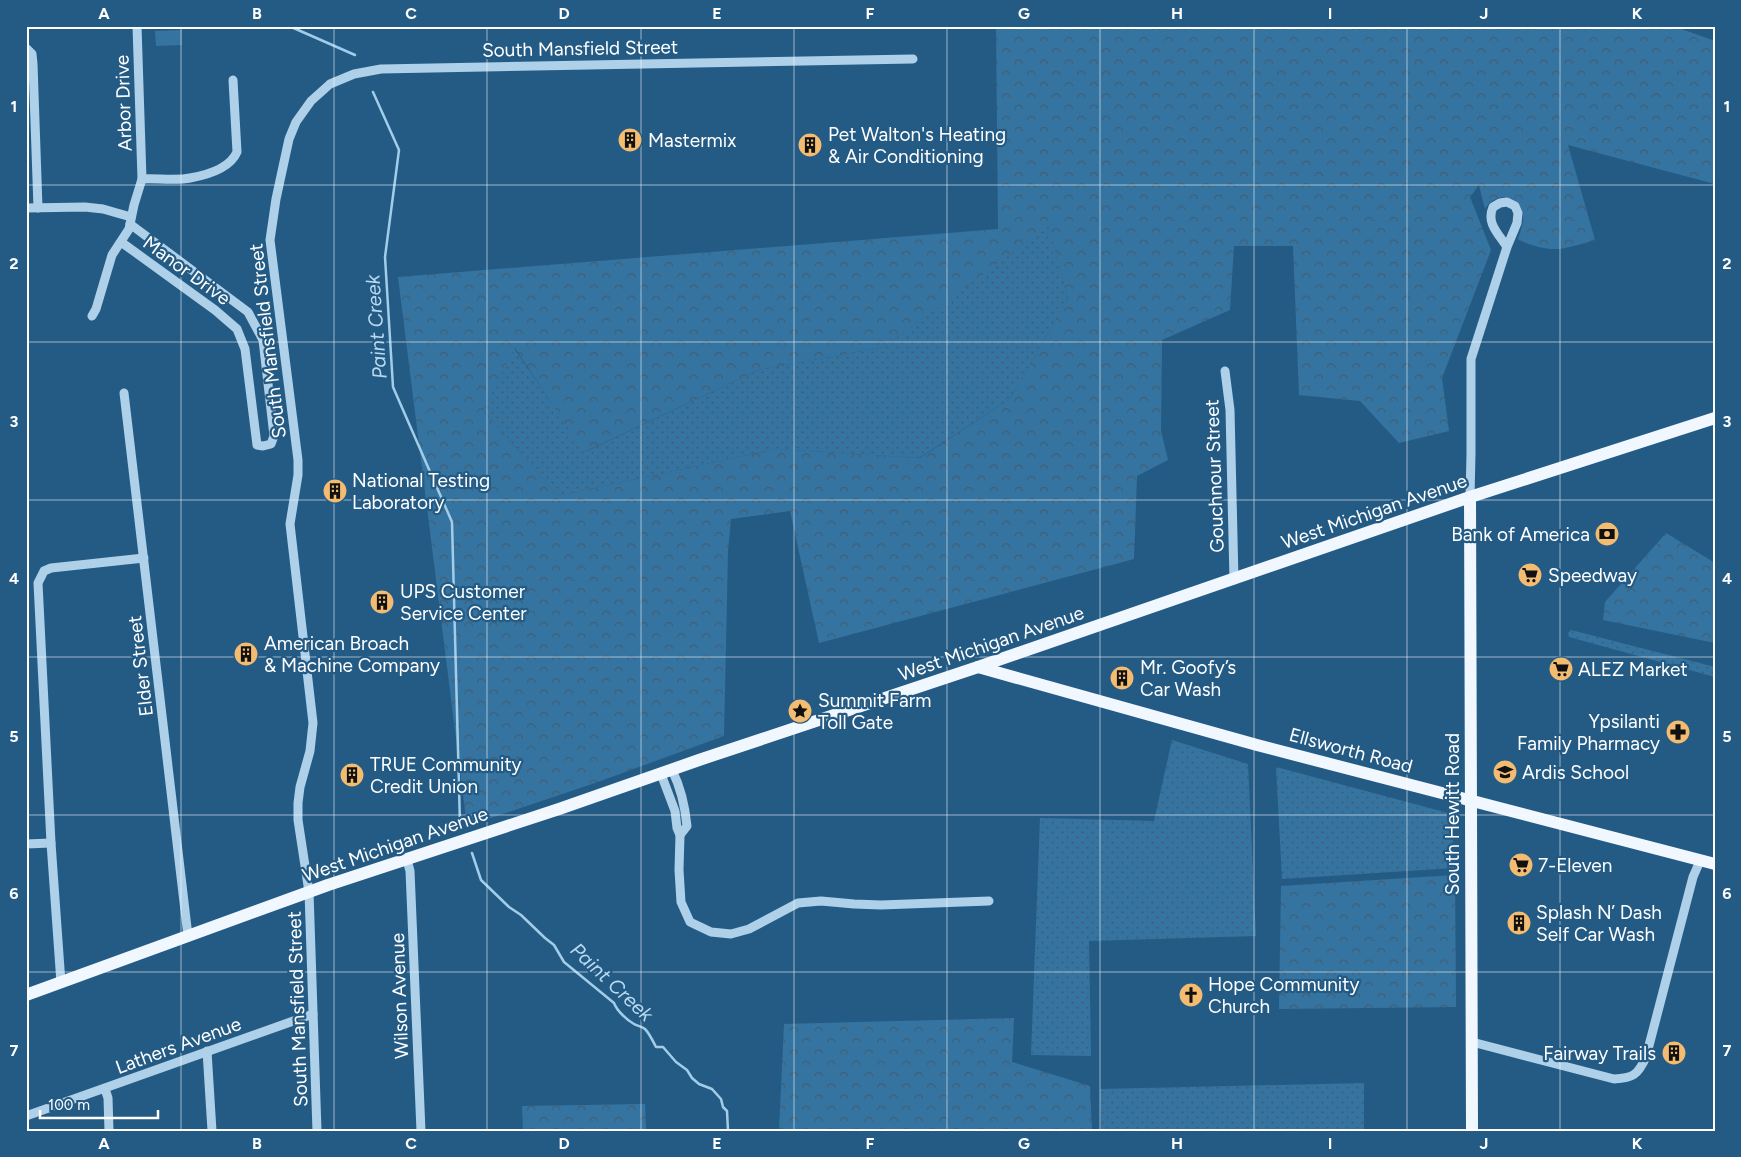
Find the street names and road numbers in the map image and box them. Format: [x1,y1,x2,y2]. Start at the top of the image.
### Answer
street label: South Mansfield Street [482,35,678,62]
street label: Arbor Drive [110,54,137,152]
street label: Manor Drive [139,231,235,310]
street label: South Mansfield Street [244,242,291,440]
street label: Gouchnour Street [1200,399,1229,553]
street label: West Michigan Avenue [1278,469,1470,554]
street label: West Michigan Avenue [895,601,1087,686]
street label: Elder Street [123,614,158,718]
street label: Ellsworth Road [1287,723,1415,778]
street label: South Hewitt Road [1441,733,1464,895]
street label: West Michigan Avenue [299,802,491,887]
street label: South Mansfield Street [283,911,312,1107]
street label: Wilson Avenue [386,932,413,1059]
street label: Lathers Avenue [112,1012,244,1079]

